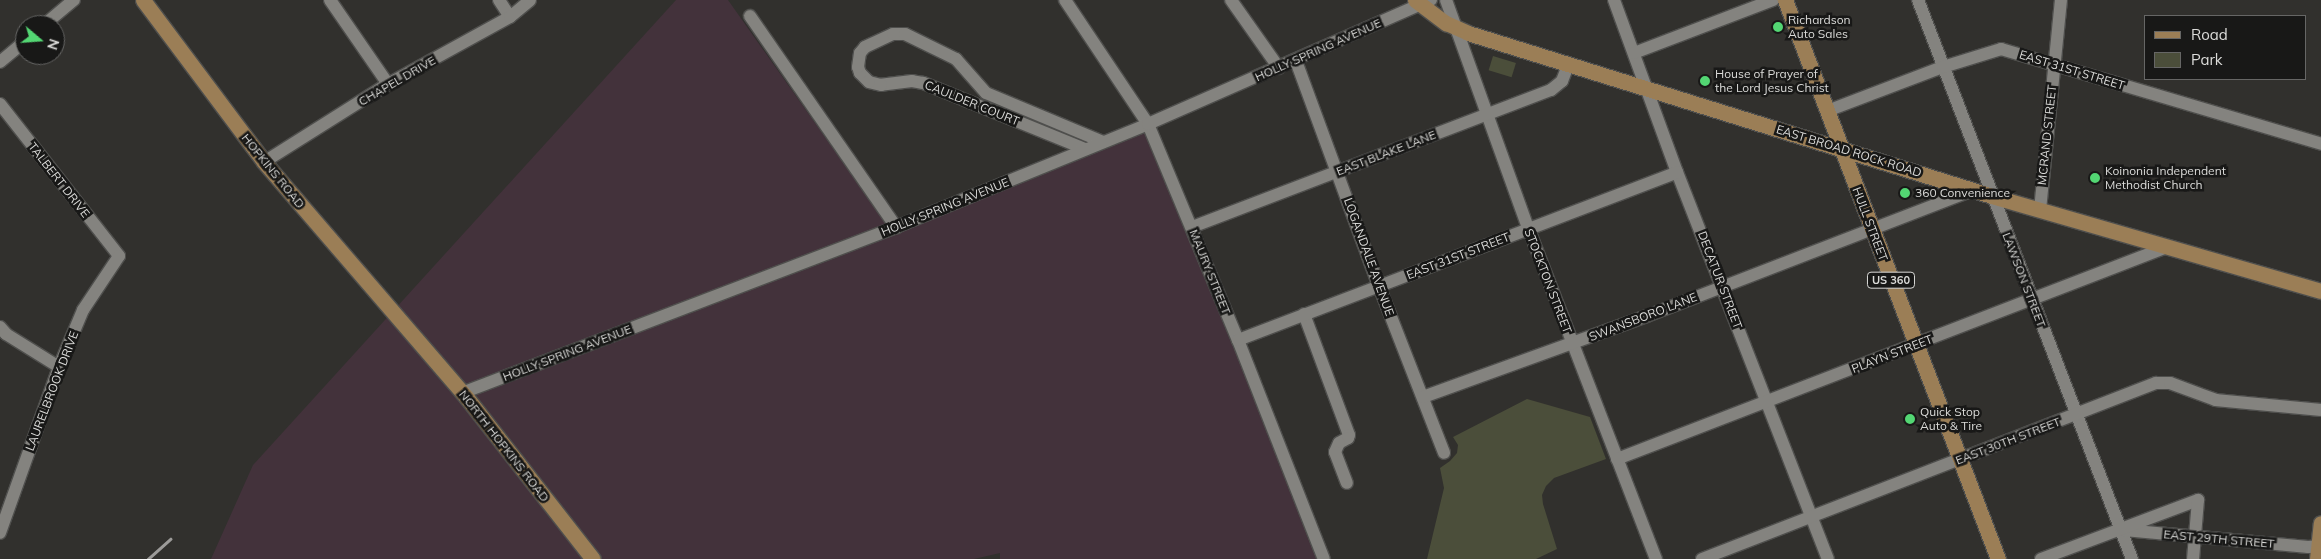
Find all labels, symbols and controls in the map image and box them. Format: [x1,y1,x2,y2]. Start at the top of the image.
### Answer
place label: Richardson Auto Sales [1788,13,1851,41]
north arrow [15,15,65,65]
legend [2144,15,2306,80]
street label: HOLLY SPRING AVENUE [1253,16,1383,84]
marker: Richardson Auto Sales [1772,21,1784,33]
text: Road [2191,25,2228,44]
text: N [43,37,64,52]
street label: EAST 31ST STREET [2018,47,2126,93]
text: Park [2191,50,2223,69]
street label: CHAPEL DRIVE [356,53,438,109]
place label: House of Prayer of the Lord Jesus Christ [1715,67,1829,95]
marker: House of Prayer of the Lord Jesus Christ [1699,75,1711,87]
street label: CAULDER COURT [923,77,1021,129]
street label: MCRAND STREET [2035,84,2059,186]
street label: EAST BROAD ROCK ROAD [1775,122,1923,180]
street label: EAST BLAKE LANE [1334,127,1438,179]
street label: HOPKINS ROAD [239,131,307,211]
street label: TALBERT DRIVE [25,140,93,220]
place label: Koinonia Independent Methodist Church [2105,164,2226,192]
marker: Koinonia Independent Methodist Church [2089,172,2101,184]
street label: HOLLY SPRING AVENUE [879,175,1011,239]
street label: HULL STREET [1849,185,1891,263]
place label: 360 Convenience [1915,186,2010,200]
marker: 360 Convenience [1899,187,1911,199]
street label: LOGANDALE AVENUE [1341,196,1397,318]
street label: MAURY STREET [1186,227,1234,317]
street label: STOCKTON STREET [1521,227,1575,335]
street label: DECATUR STREET [1695,229,1745,331]
street label: EAST 31ST STREET [1404,230,1512,282]
street label: LAWSON STREET [1999,230,2049,330]
road number: US 360 [1866,272,1916,288]
street label: SWANSBORO LANE [1587,290,1699,344]
street label: HOLLY SPRING AVENUE [501,322,633,384]
street label: LAURELBROOK DRIVE [22,329,82,453]
street label: PLAYN STREET [1849,332,1935,376]
street label: NORTH HOPKINS ROAD [456,387,552,505]
place label: Quick Stop Auto & Tire [1920,405,1982,433]
marker: Quick Stop Auto & Tire [1904,413,1916,425]
street label: EAST 30TH STREET [1953,414,2063,468]
street label: EAST 29TH STREET [2163,527,2275,551]

